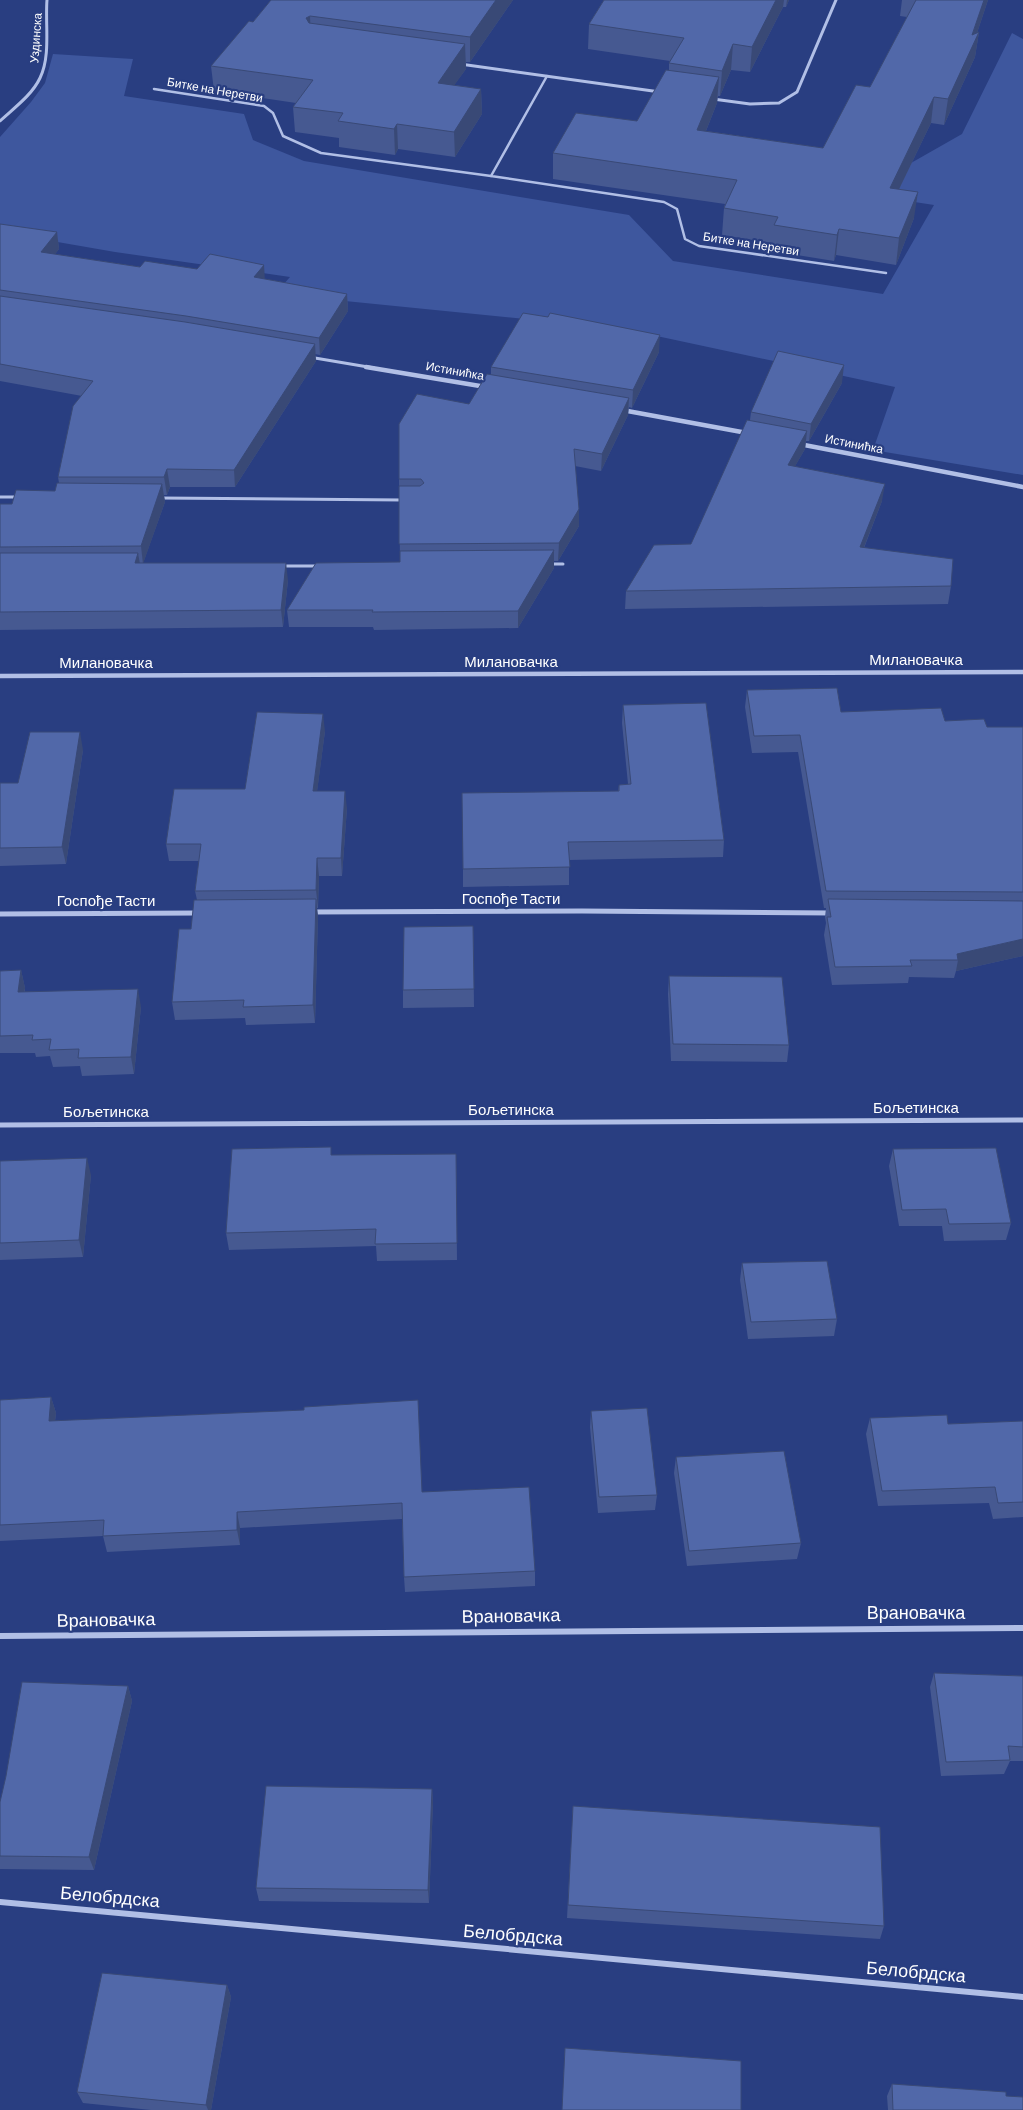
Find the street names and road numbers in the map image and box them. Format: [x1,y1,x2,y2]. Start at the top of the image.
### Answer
street label: Уздинска [26,12,45,64]
street label: Битке на Неретви [166,74,264,105]
street label: Битке на Неретви [702,229,800,259]
street label: Истинићка [425,358,486,382]
street label: Истинићка [824,431,885,456]
street label: Милановачка [869,650,963,668]
street label: Милановачка [464,652,558,670]
street label: Милановачка [59,653,153,671]
street label: Госпође Тасти [462,889,560,907]
street label: Госпође Тасти [57,891,155,909]
street label: Бољетинска [873,1098,960,1116]
street label: Бољетинска [468,1100,555,1118]
street label: Бољетинска [63,1102,150,1120]
street label: Врановачка [867,1601,966,1623]
street label: Врановачка [461,1603,561,1627]
street label: Врановачка [56,1607,156,1631]
street label: Белобрдска [59,1881,162,1911]
street label: Белобрдска [462,1919,565,1949]
street label: Белобрдска [865,1956,968,1986]

